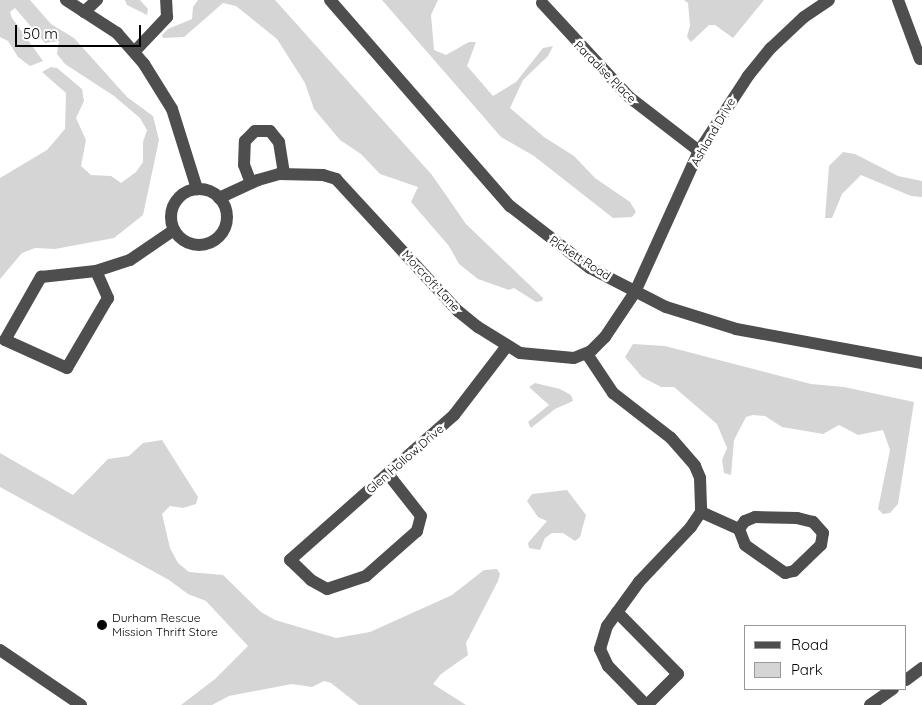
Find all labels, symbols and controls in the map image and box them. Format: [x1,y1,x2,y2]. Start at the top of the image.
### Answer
scale bar [18,15,144,47]
text: 50 m [23,24,58,43]
street label: Paradise Place [571,38,639,106]
street label: Ashland Drive [688,95,738,169]
street label: Pickett Road [547,233,613,283]
street label: Morcroft Lane [399,247,463,315]
street label: Glen Hollow Drive [363,422,447,496]
place label: Durham Rescue Mission Thrift Store [112,611,218,639]
marker: Durham Rescue Mission Thrift Store [96,619,108,631]
legend [744,625,907,690]
text: Road [791,635,828,654]
text: Park [791,660,823,679]

